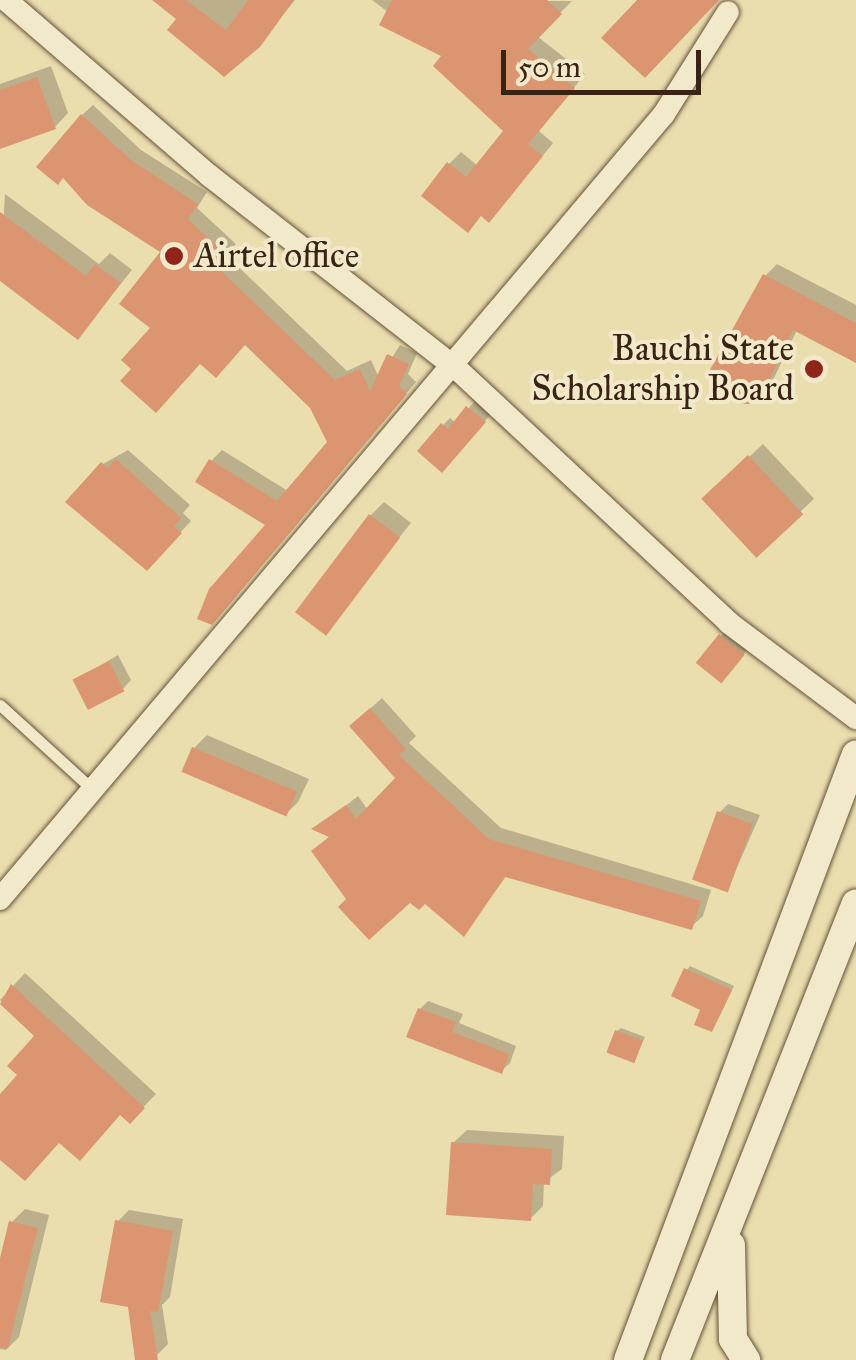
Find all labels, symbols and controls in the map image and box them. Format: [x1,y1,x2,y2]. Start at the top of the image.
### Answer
scale bar [506,30,706,92]
text: 50 m [518,49,581,85]
place label: Airtel office [194,235,359,277]
marker: Airtel office [163,245,185,267]
place label: Bauchi State Scholarship Board [531,328,794,410]
marker: Bauchi State Scholarship Board [803,358,825,380]

